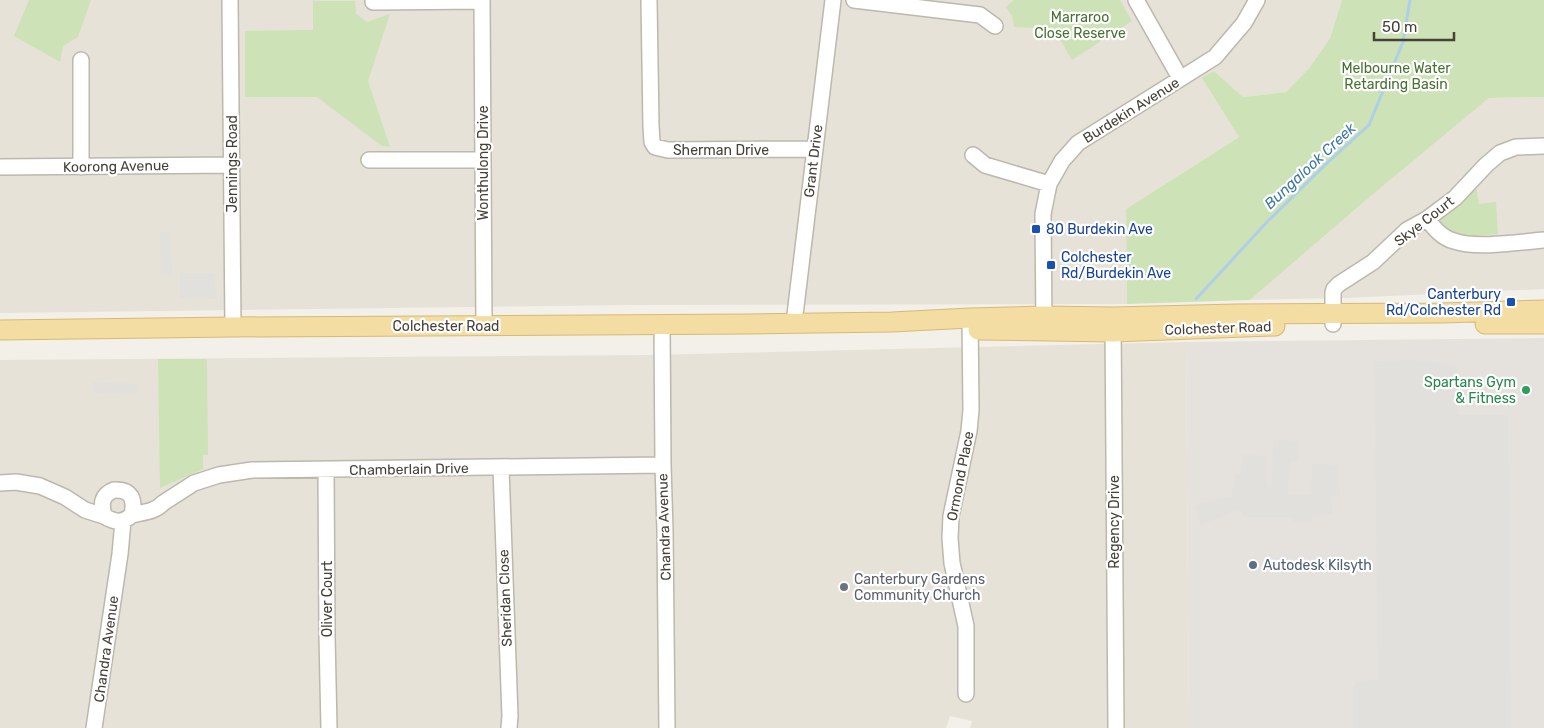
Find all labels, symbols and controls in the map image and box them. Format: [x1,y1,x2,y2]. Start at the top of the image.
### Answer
park label: Marraroo Close Reserve [1034,9,1126,42]
scale bar [1374,10,1454,42]
text: 50 m [1382,18,1417,36]
park label: Melbourne Water Retarding Basin [1341,60,1451,93]
street label: Burdekin Avenue [1080,74,1183,147]
street label: Wonthulong Drive [475,105,492,221]
street label: Jennings Road [224,115,241,213]
water label: Bungalook Creek [1261,119,1360,213]
street label: Grant Drive [801,123,826,199]
street label: Sherman Drive [673,142,769,159]
street label: Koorong Avenue [63,157,169,176]
street label: Skye Court [1391,192,1458,250]
place label: 80 Burdekin Ave [1046,221,1153,238]
marker: 80 Burdekin Ave [1030,223,1042,235]
place label: Colchester Rd/Burdekin Ave [1061,249,1171,282]
marker: Colchester Rd/Burdekin Ave [1045,259,1057,271]
place label: Canterbury Rd/Colchester Rd [1386,286,1501,319]
marker: Canterbury Rd/Colchester Rd [1505,296,1517,308]
street label: Colchester Road [393,318,499,335]
street label: Colchester Road [1164,318,1272,339]
place label: Spartans Gym & Fitness [1424,374,1516,407]
marker: Spartans Gym & Fitness [1520,384,1532,396]
street label: Ormond Place [943,430,978,522]
street label: Chamberlain Drive [349,460,469,479]
street label: Chandra Avenue [654,473,675,581]
street label: Regency Drive [1106,475,1123,569]
street label: Sheridan Close [495,549,516,647]
place label: Autodesk Kilsyth [1263,557,1372,574]
marker: Autodesk Kilsyth [1247,559,1259,571]
street label: Oliver Court [319,560,336,637]
place label: Canterbury Gardens Community Church [854,571,985,604]
marker: Canterbury Gardens Community Church [838,581,850,593]
street label: Chandra Avenue [91,595,122,703]

